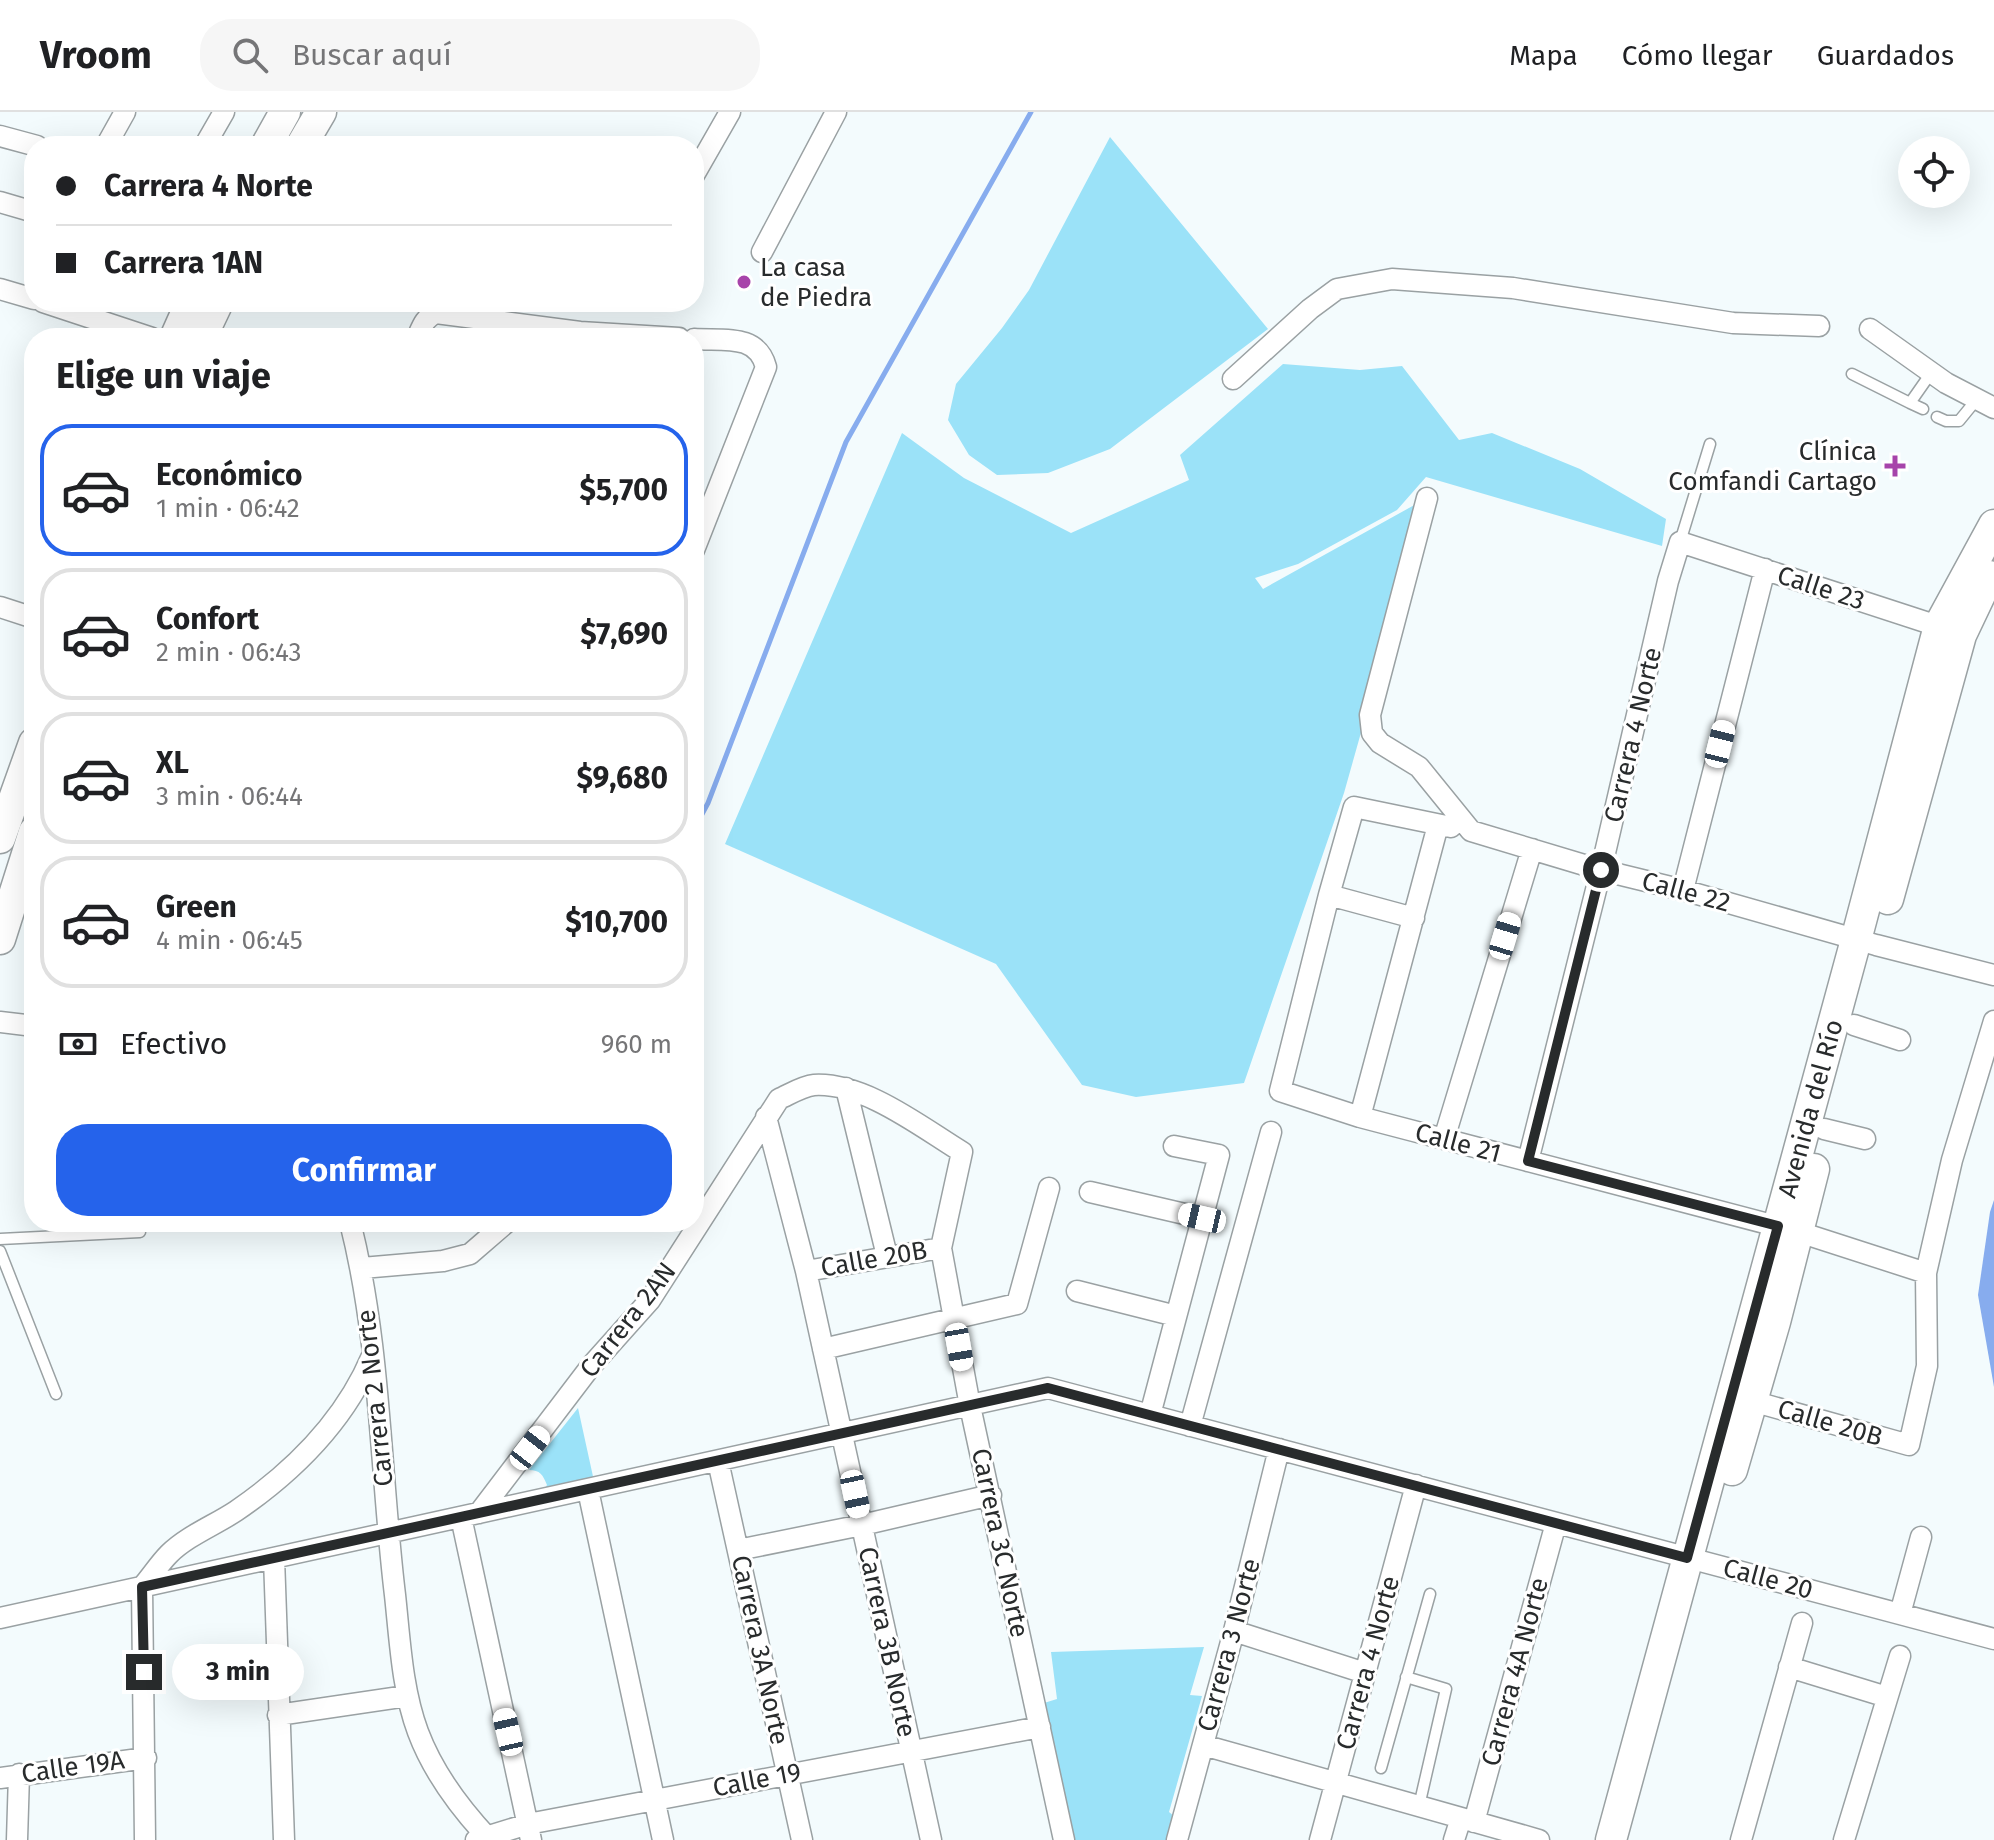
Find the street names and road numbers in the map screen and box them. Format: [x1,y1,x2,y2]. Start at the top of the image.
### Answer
street label: Calle 23 [1773,559,1869,617]
street label: Carrera 4 Norte [1598,644,1668,826]
street label: Calle 22 [1638,865,1734,919]
street label: Avenida del Río [1771,1016,1849,1201]
street label: Calle 21 [1412,1117,1504,1169]
street label: Calle 20B [818,1234,930,1284]
street label: Carrera 2AN [573,1256,683,1384]
street label: Carrera 2 Norte [350,1308,400,1488]
street label: Calle 20B [1774,1393,1886,1453]
street label: Carrera 3C Norte [965,1446,1035,1640]
street label: Carrera 3B Norte [852,1544,922,1740]
street label: Carrera 3A Norte [725,1552,795,1748]
street label: Calle 20 [1720,1552,1816,1606]
street label: Carrera 3 Norte [1191,1555,1267,1735]
street label: Carrera 4 Norte [1330,1573,1406,1753]
street label: Carrera 4A Norte [1475,1574,1555,1770]
street label: Calle 19A [19,1744,127,1790]
street label: Calle 19 [710,1756,804,1804]

